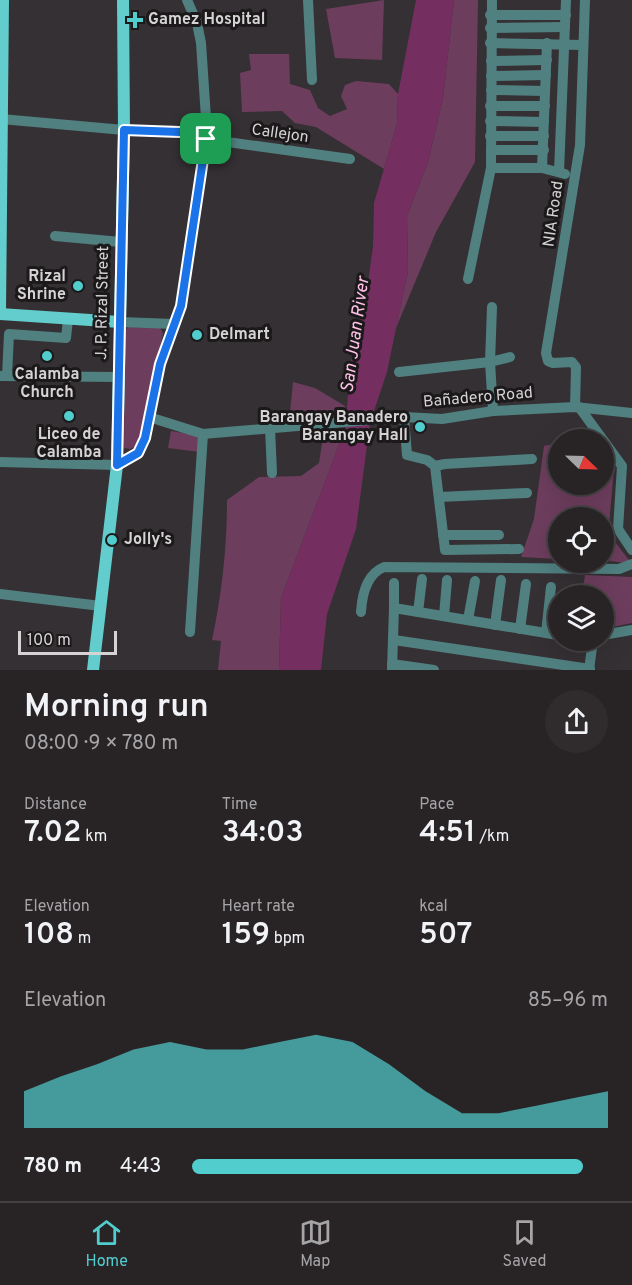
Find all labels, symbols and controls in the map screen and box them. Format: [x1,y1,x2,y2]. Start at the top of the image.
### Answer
place label: Gamez Hospital [148,10,265,30]
marker: Gamez Hospital [126,11,144,29]
pin [180,113,231,164]
street label: Callejon [250,120,310,148]
icon: arrive [189,122,222,155]
street label: NIA Road [539,180,569,248]
street label: J. P. Rizal Street [92,246,114,360]
place label: Rizal Shrine [17,267,66,305]
water label: San Juan River [336,273,376,394]
marker: Rizal Shrine [71,279,85,293]
place label: Delmart [209,325,270,345]
marker: Delmart [190,328,204,342]
marker: Calamba Church [40,349,54,363]
place label: Calamba Church [14,365,80,403]
street label: Bañadero Road [422,383,534,413]
place label: Barangay Banadero Barangay Hall [259,408,408,446]
marker: Liceo de Calamba [62,409,76,423]
marker: Barangay Banadero Barangay Hall [413,420,427,434]
place label: Liceo de Calamba [36,425,102,463]
north arrow [548,429,614,495]
map controls [548,429,614,651]
button: locate [548,507,614,573]
place label: Jolly's [124,530,172,550]
marker: Jolly's [105,533,119,547]
button: layers [548,585,614,651]
scale bar [18,628,117,656]
text: 100 m [27,631,71,651]
text: Morning run [24,687,209,729]
button: share [545,690,608,753]
text: 08:00 · 9 × 780 m [24,731,178,757]
text: Distance [24,795,87,815]
text: Time [222,795,257,815]
text: Pace [419,795,454,815]
text: 7.02 [24,815,81,852]
text: 34:03 [222,815,303,852]
text: 4:51 [419,815,476,852]
text: km [81,827,107,847]
text: /km [476,827,509,847]
text: Elevation [24,897,90,917]
text: Heart rate [222,897,295,917]
text: kcal [419,897,448,917]
text: 108 [24,917,74,954]
text: 159 [222,917,270,954]
text: 507 [419,917,473,954]
text: m [74,929,91,949]
text: bpm [270,929,305,949]
text: Elevation [24,988,106,1014]
text: 85–96 m [528,988,608,1014]
text: 780 m [24,1154,82,1180]
text: 4:43 [120,1154,161,1180]
tab: Home [85,1216,128,1272]
tab: Map [299,1216,332,1272]
tab: Saved [503,1216,547,1272]

